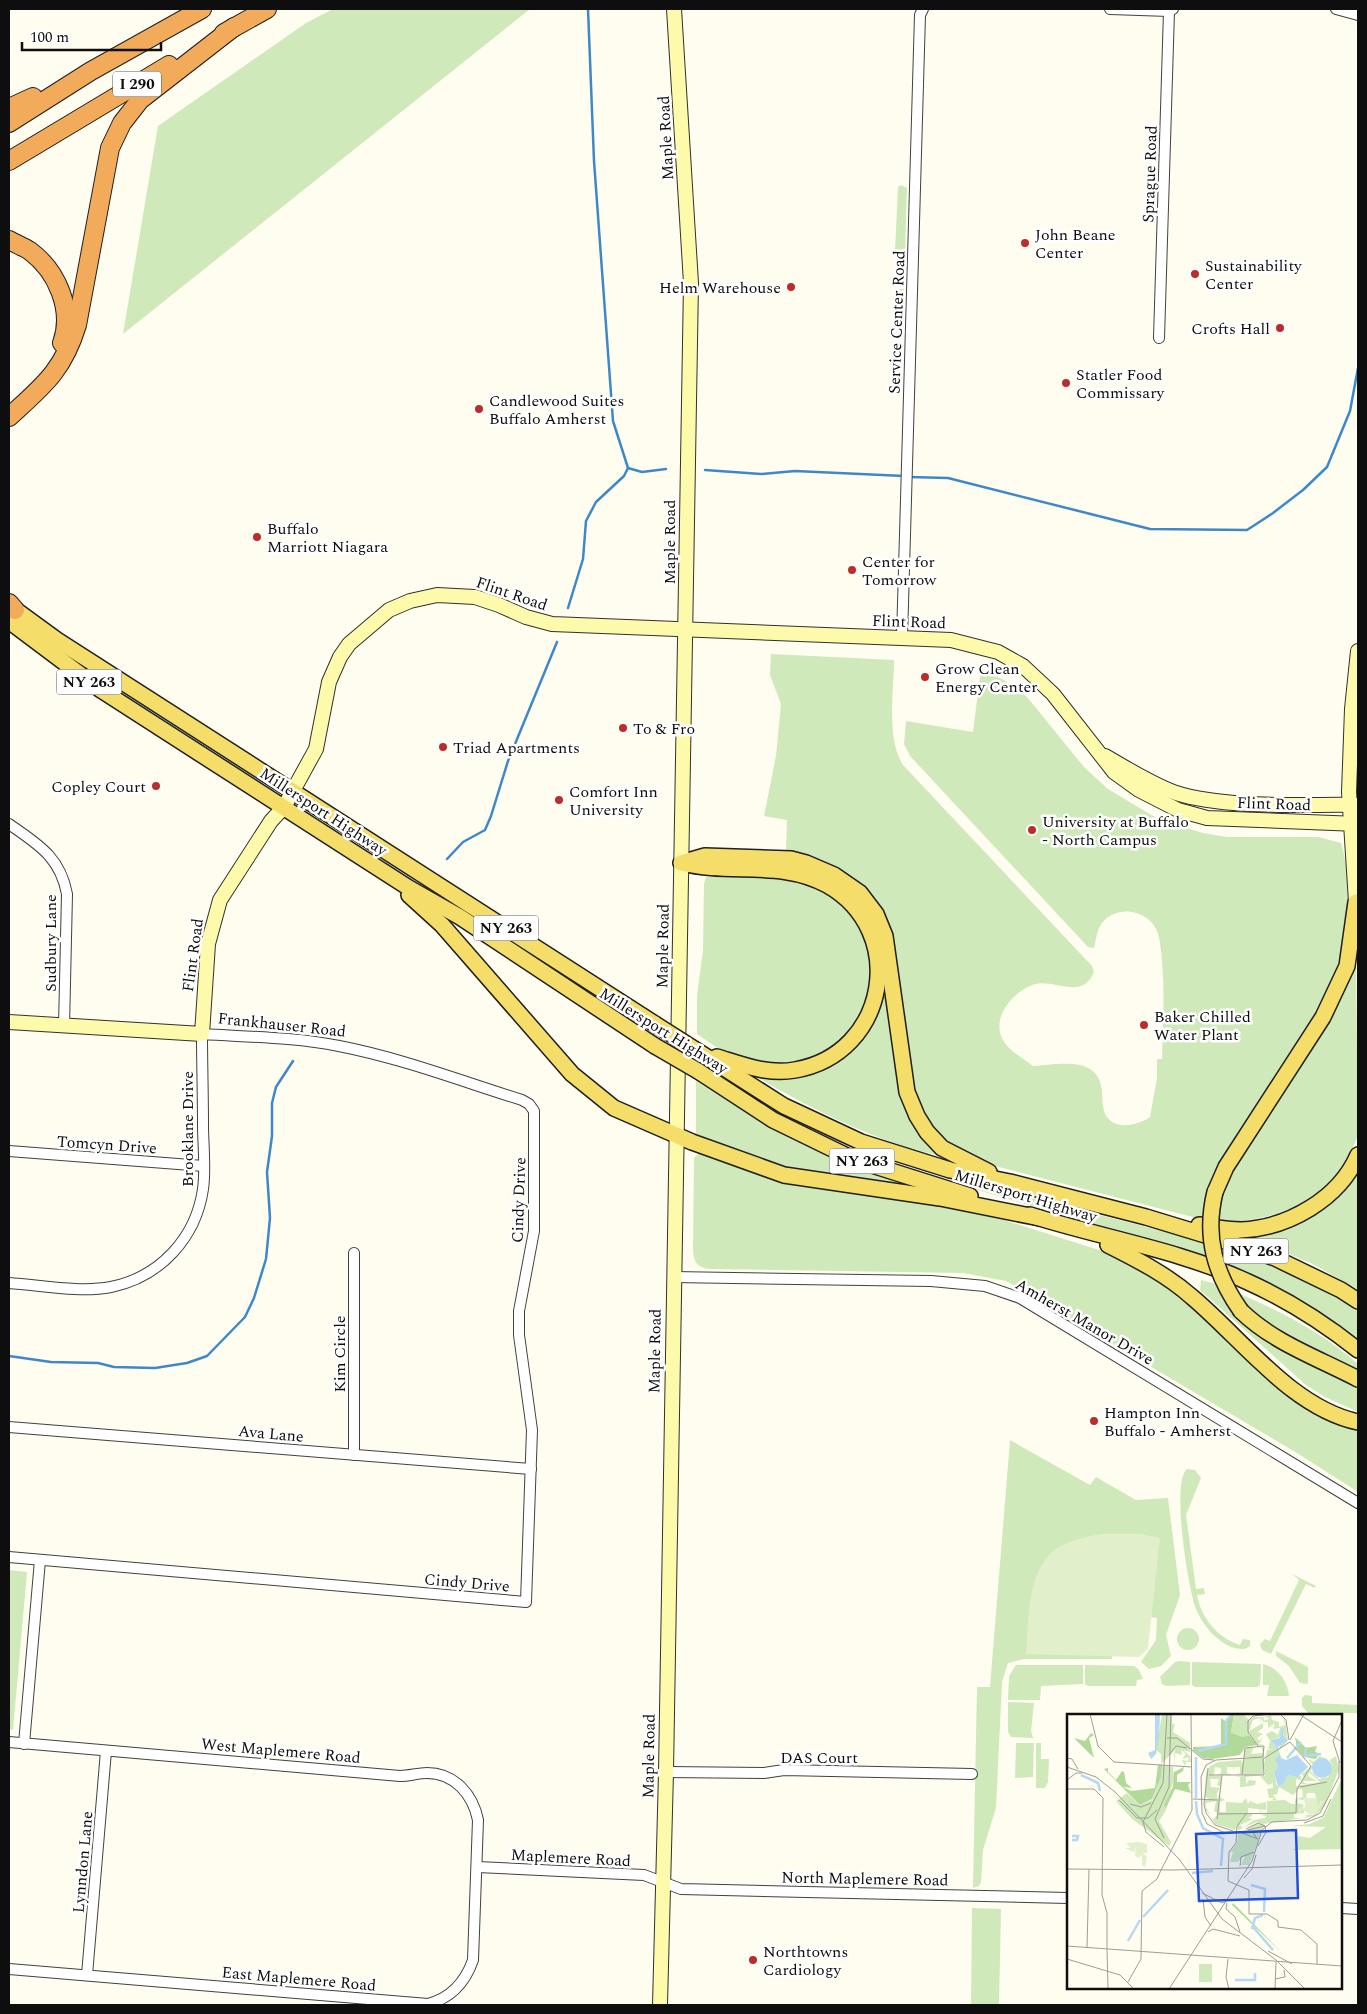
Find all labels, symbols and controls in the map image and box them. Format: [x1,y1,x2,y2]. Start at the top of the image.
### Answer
scale bar [22,20,161,52]
text: 100 m [30,26,69,49]
road number: I 290 [113,72,161,96]
street label: Maple Road [652,95,680,181]
street label: Sprague Road [1136,125,1164,223]
place label: John Beane Center [1035,223,1116,265]
marker: John Beane Center [1019,237,1031,249]
street label: Service Center Road [883,250,911,394]
place label: Sustainability Center [1205,254,1303,296]
marker: Sustainability Center [1189,268,1201,280]
place label: Helm Warehouse [659,276,781,300]
marker: Helm Warehouse [785,281,797,293]
place label: Crofts Hall [1191,317,1270,341]
marker: Crofts Hall [1274,322,1286,334]
place label: Statler Food Commissary [1076,363,1166,405]
marker: Statler Food Commissary [1060,377,1072,389]
place label: Candlewood Suites Buffalo Amherst [489,389,624,431]
marker: Candlewood Suites Buffalo Amherst [473,403,485,415]
street label: Maple Road [658,500,682,584]
place label: Buffalo Marriott Niagara [267,517,388,559]
marker: Buffalo Marriott Niagara [251,531,263,543]
place label: Center for Tomorrow [862,550,937,592]
marker: Center for Tomorrow [846,564,858,576]
street label: Flint Road [473,571,551,617]
street label: Flint Road [871,609,947,635]
place label: Grow Clean Energy Center [935,657,1038,699]
road number: NY 263 [56,670,122,694]
marker: Grow Clean Energy Center [919,671,931,683]
place label: To & Fro [633,717,695,741]
marker: To & Fro [617,722,629,734]
place label: Triad Apartments [453,736,580,760]
marker: Triad Apartments [437,741,449,753]
street label: Millersport Highway [255,762,393,863]
place label: Copley Court [51,775,146,799]
marker: Copley Court [150,780,162,792]
place label: Comfort Inn University [569,780,658,822]
street label: Flint Road [1236,791,1312,817]
marker: Comfort Inn University [553,794,565,806]
place label: University at Buffalo - North Campus [1042,810,1189,852]
marker: University at Buffalo - North Campus [1026,824,1038,836]
street label: Sudbury Lane [39,894,63,992]
street label: Maple Road [650,903,676,989]
road number: NY 263 [474,916,538,940]
street label: Flint Road [176,917,210,994]
street label: Millersport Highway [594,982,734,1081]
place label: Baker Chilled Water Plant [1154,1005,1251,1047]
street label: Frankhauser Road [217,1006,347,1044]
marker: Baker Chilled Water Plant [1138,1019,1150,1031]
street label: Brooklane Drive [176,1071,200,1187]
street label: Tomcyn Drive [56,1130,158,1160]
road number: NY 263 [830,1148,894,1174]
street label: Cindy Drive [506,1157,532,1243]
street label: Millersport Highway [952,1163,1101,1229]
road number: NY 263 [1224,1238,1288,1264]
street label: Amherst Manor Drive [1011,1272,1158,1371]
street label: Maple Road [642,1308,668,1394]
street label: Kim Circle [328,1315,352,1393]
place label: Hampton Inn Buffalo - Amherst [1104,1401,1231,1443]
marker: Hampton Inn Buffalo - Amherst [1088,1415,1100,1427]
street label: Ava Lane [237,1419,305,1449]
street label: Cindy Drive [423,1567,511,1599]
street label: Maple Road [636,1713,662,1799]
inset map [1067,1714,1342,1989]
street label: West Maplemere Road [200,1732,362,1770]
street label: DAS Court [780,1746,858,1770]
street label: Lynndon Lane [67,1810,99,1914]
street label: Maplemere Road [510,1843,632,1873]
street label: North Maplemere Road [781,1866,949,1892]
place label: Northtowns Cardiology [763,1940,848,1982]
marker: Northtowns Cardiology [747,1954,759,1966]
street label: East Maplemere Road [221,1960,377,1998]

